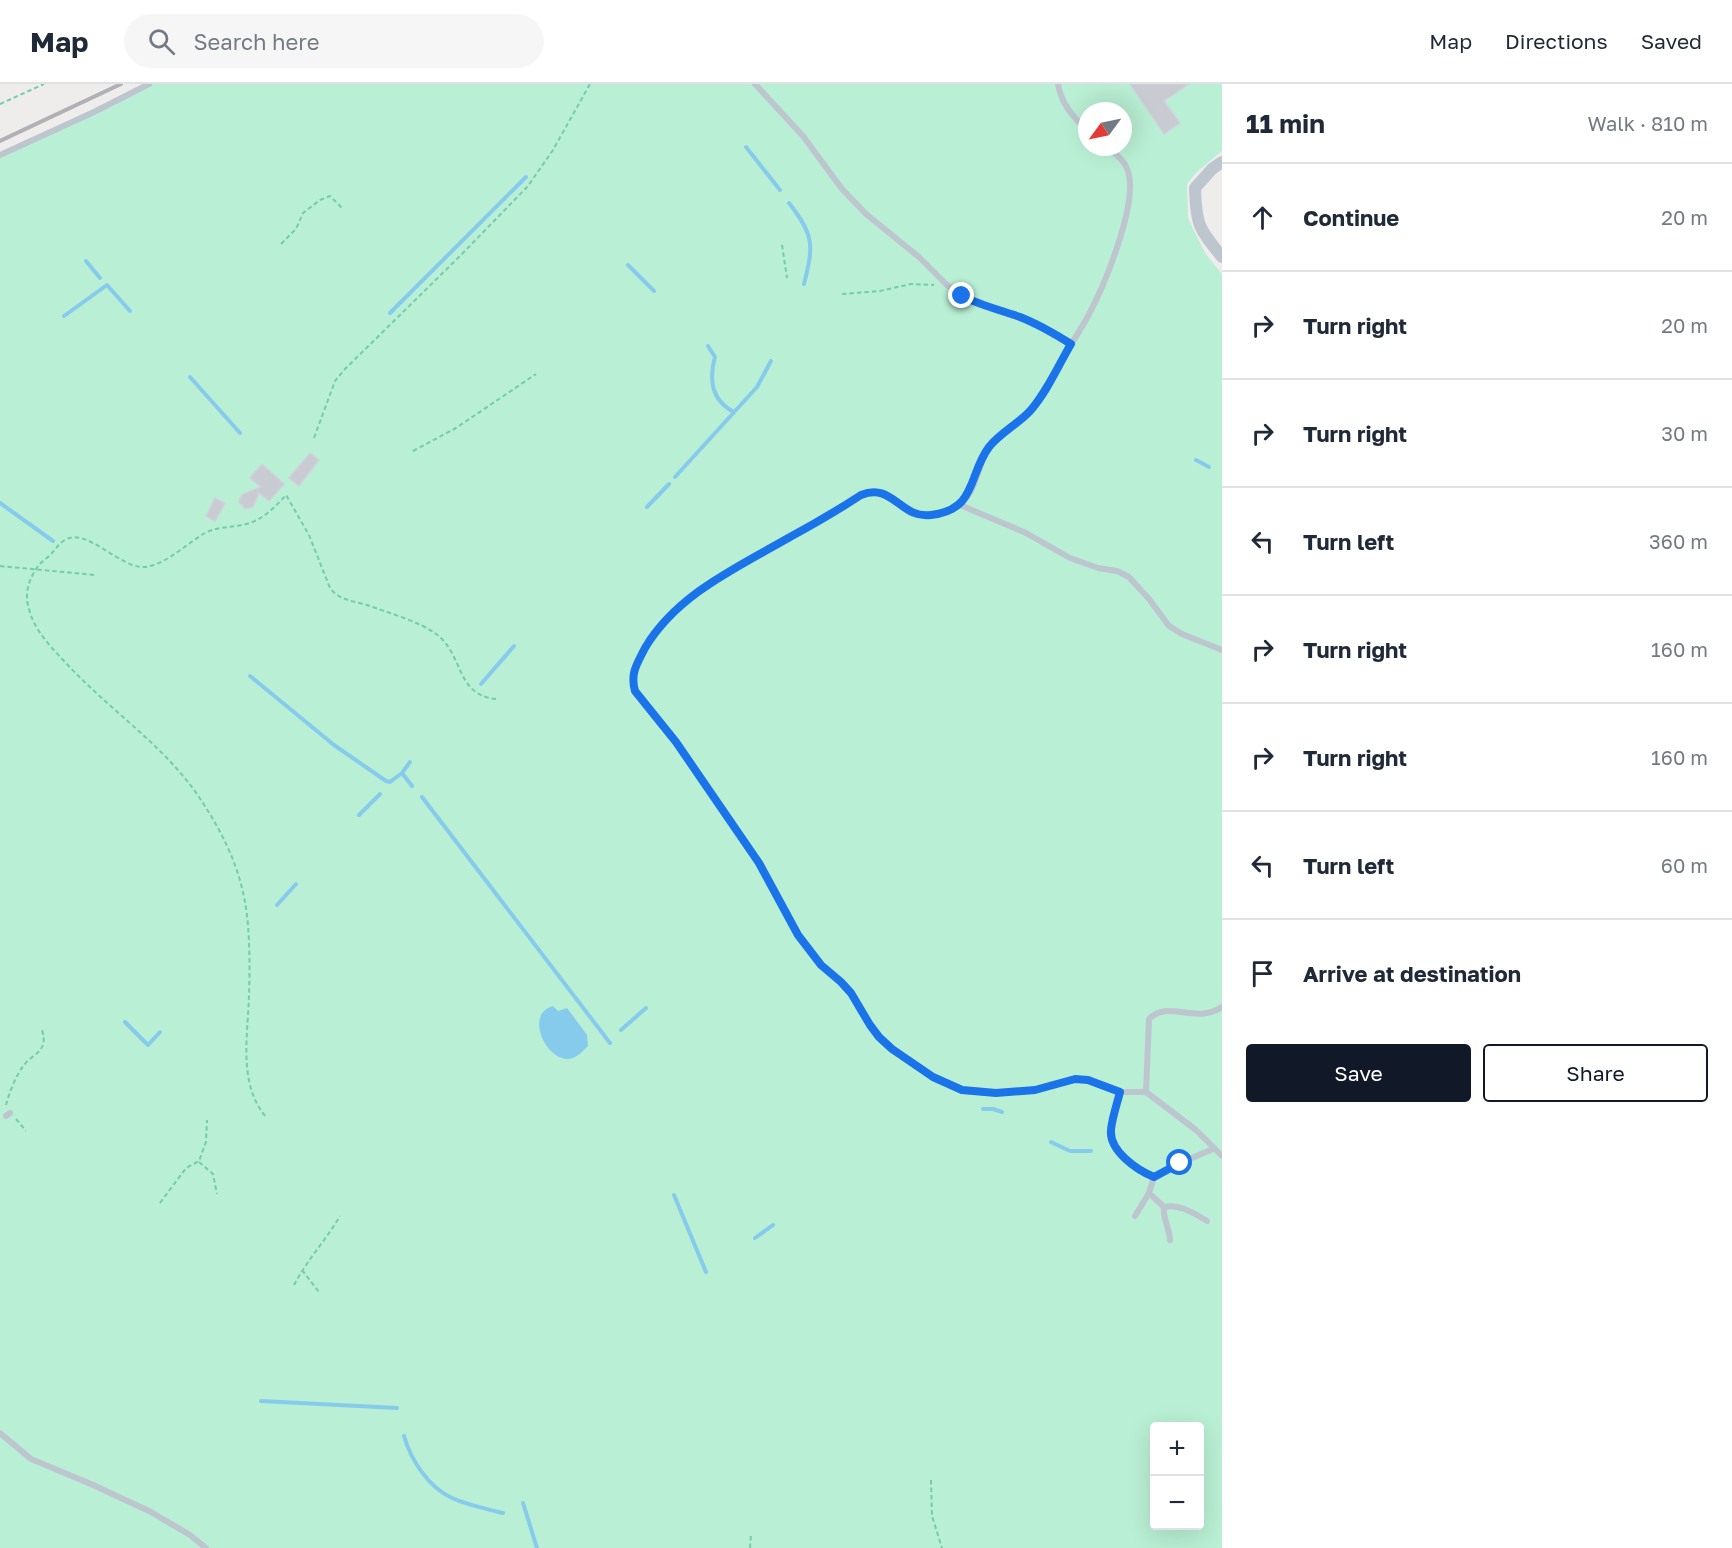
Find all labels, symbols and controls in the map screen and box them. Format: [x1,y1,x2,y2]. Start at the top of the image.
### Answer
search box [124,14,544,68]
text: Map [30,25,88,58]
icon: search [145,25,178,58]
text: Search here [193,28,319,55]
text: Map [1429,28,1472,54]
text: Directions [1505,28,1608,54]
text: Saved [1641,28,1702,54]
north arrow [1078,102,1132,156]
text: 11 min [1246,108,1325,139]
text: Walk · 810 m [1588,111,1708,135]
icon: ahead [1246,201,1279,234]
text: Continue [1303,204,1399,231]
text: 20 m [1661,205,1708,229]
route end [948,282,974,308]
icon: right [1246,309,1279,342]
text: Turn right [1303,312,1407,339]
text: 20 m [1661,313,1708,337]
icon: right [1246,417,1279,450]
text: Turn right [1303,420,1407,447]
text: 30 m [1661,421,1708,445]
icon: left [1246,525,1279,558]
text: Turn left [1303,528,1394,555]
text: 360 m [1649,529,1708,553]
icon: right [1246,633,1279,666]
text: Turn right [1303,636,1407,663]
text: 160 m [1651,637,1708,661]
icon: right [1246,741,1279,774]
text: Turn right [1303,744,1407,771]
text: 160 m [1651,745,1708,769]
icon: left [1246,849,1279,882]
text: Turn left [1303,852,1394,879]
text: 60 m [1661,853,1708,877]
icon: arrive [1246,957,1279,990]
text: Arrive at destination [1303,960,1521,987]
button: Save [1246,1044,1471,1102]
button: Share [1483,1044,1708,1102]
route start [1166,1149,1192,1175]
map controls [1150,1422,1204,1530]
button: + [1150,1422,1204,1476]
button: − [1150,1476,1204,1530]

